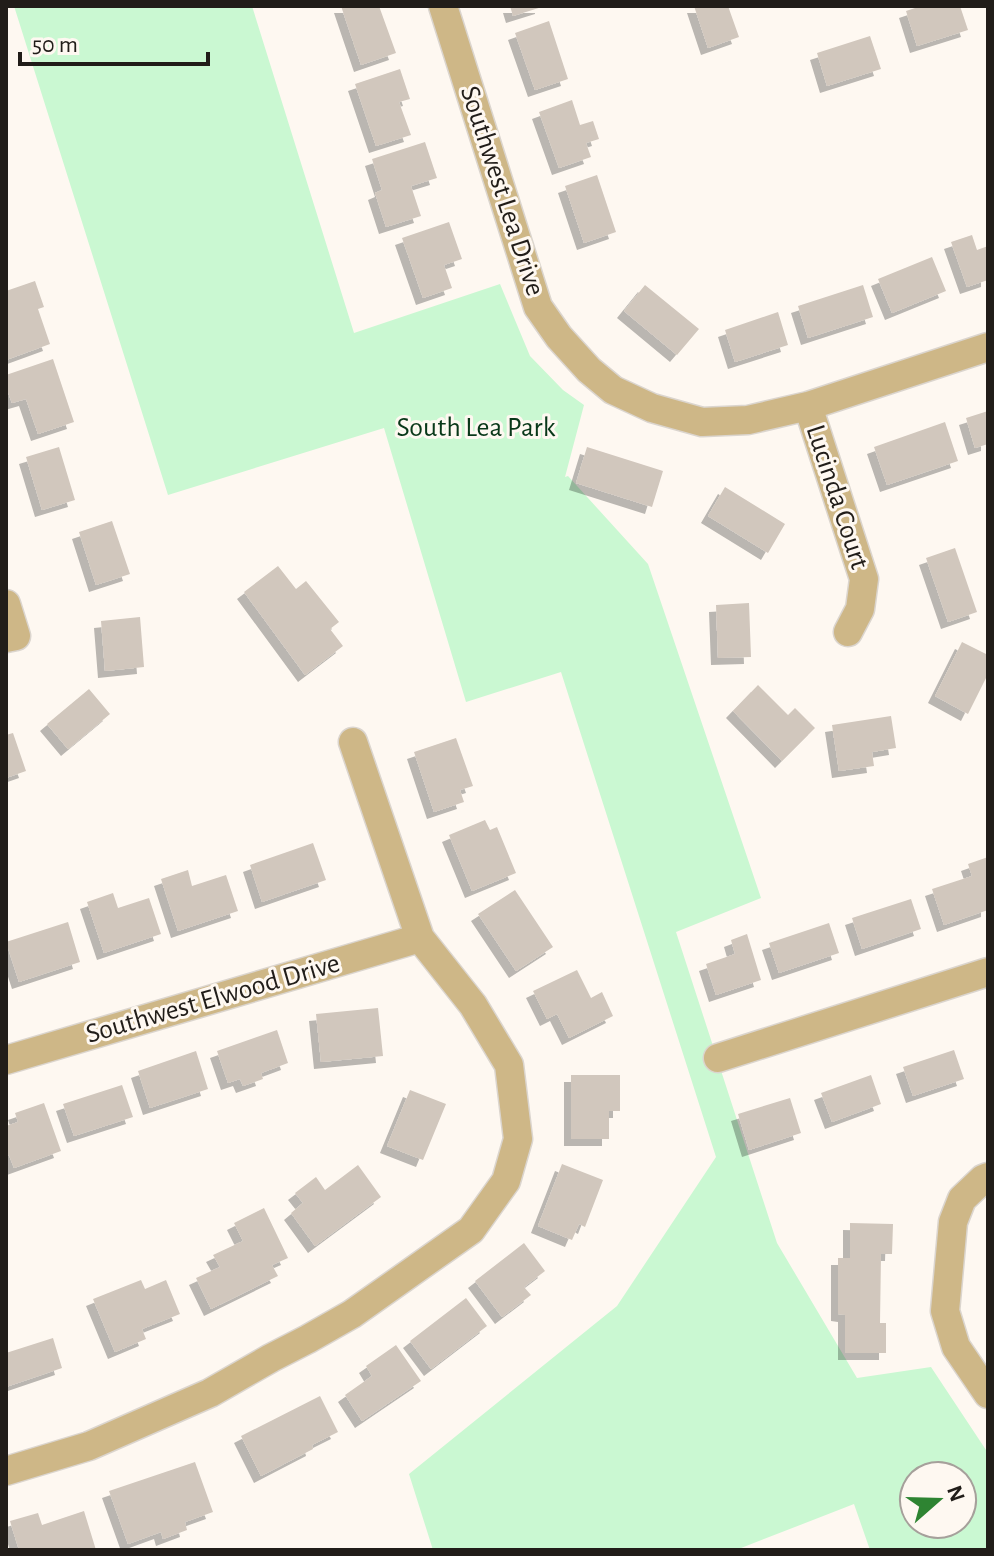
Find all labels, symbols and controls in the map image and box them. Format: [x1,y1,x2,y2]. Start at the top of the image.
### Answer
scale bar [20,16,208,66]
text: 50 m [32,33,78,57]
street label: Southwest Lea Drive [455,83,549,299]
park label: South Lea Park [397,414,556,442]
street label: Lucinda Court [801,422,873,573]
street label: Southwest Elwood Drive [83,949,343,1049]
north arrow [898,1460,978,1540]
text: N [943,1483,969,1504]

